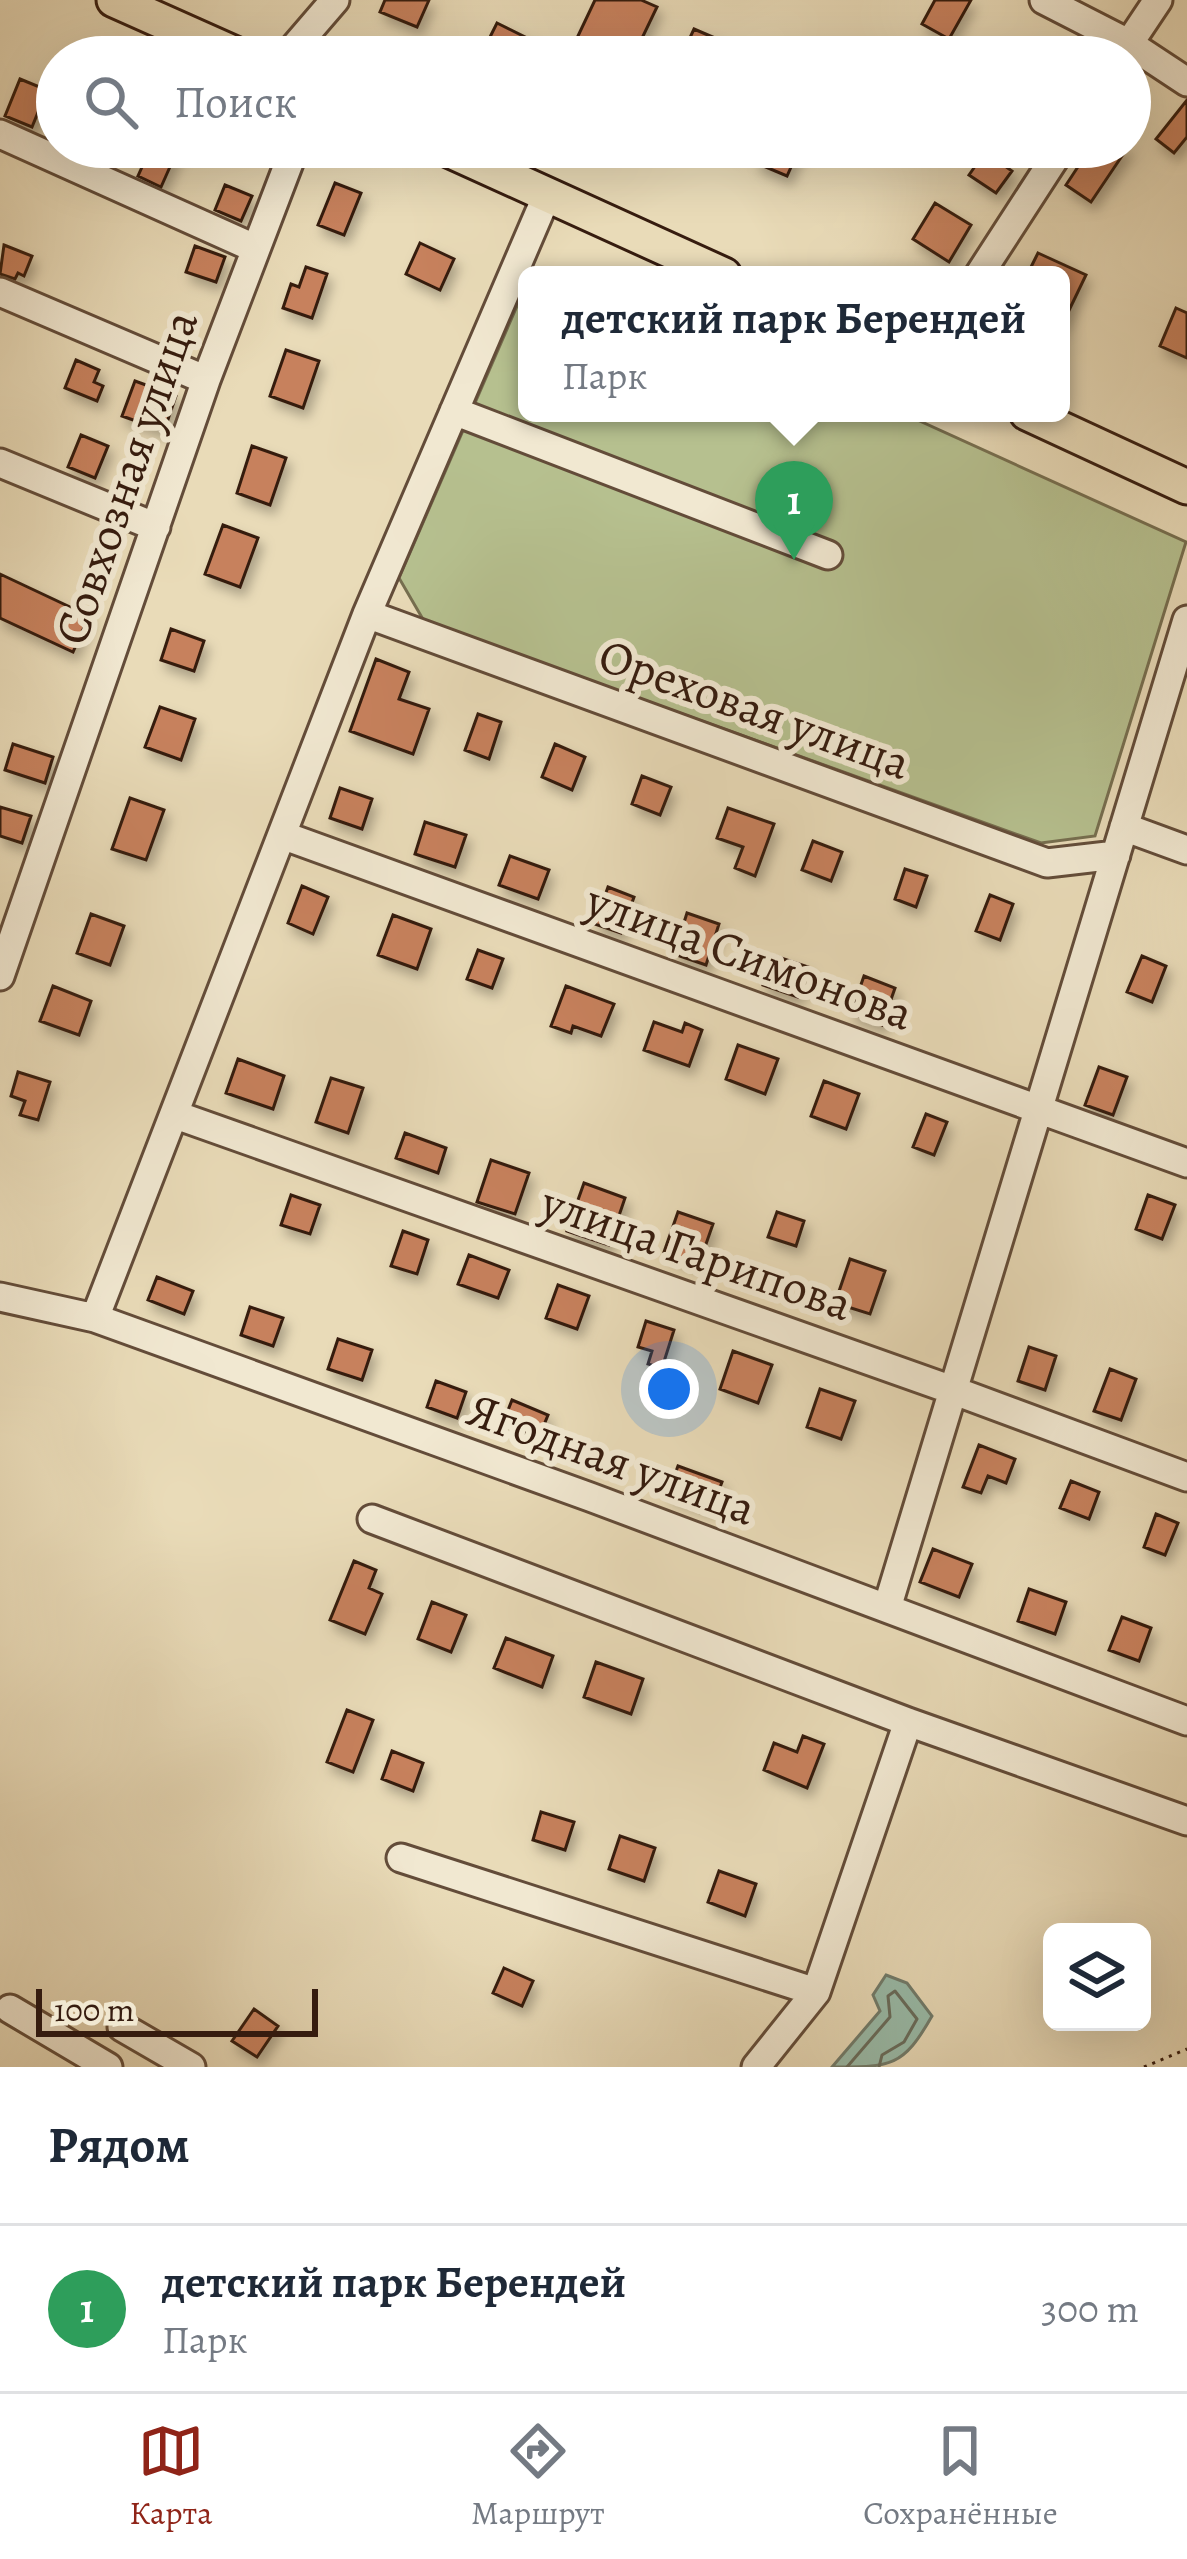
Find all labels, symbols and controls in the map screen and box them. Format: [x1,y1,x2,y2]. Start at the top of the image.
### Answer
search box [36,36,1151,168]
icon: search [78,69,144,135]
text: Поиск [174,71,297,133]
popup [518,266,1070,422]
text: детский парк Берендей [562,287,1026,349]
street label: Совхозная улица [38,302,214,653]
text: Парк [562,349,648,402]
pin: 1 [755,461,833,560]
street label: Ореховая улица [590,622,919,796]
street label: улица Симонова [576,867,922,1047]
street label: улица Гарипова [531,1169,861,1337]
your location [639,1359,699,1419]
street label: Ягодная улица [458,1376,765,1542]
map controls [1043,1923,1151,2031]
button: layers [1043,1923,1151,2031]
scale bar [36,1983,318,2036]
text: 100 m [54,1987,134,2032]
text: Рядом [48,2110,190,2180]
text: детский парк Берендей [162,2251,626,2313]
text: 1 [80,2282,94,2335]
text: 300 m [1041,2282,1139,2335]
text: Парк [162,2313,248,2366]
tab: Карта [129,2418,212,2535]
tab: Маршрут [471,2418,605,2535]
tab: Сохранённые [863,2418,1058,2535]

